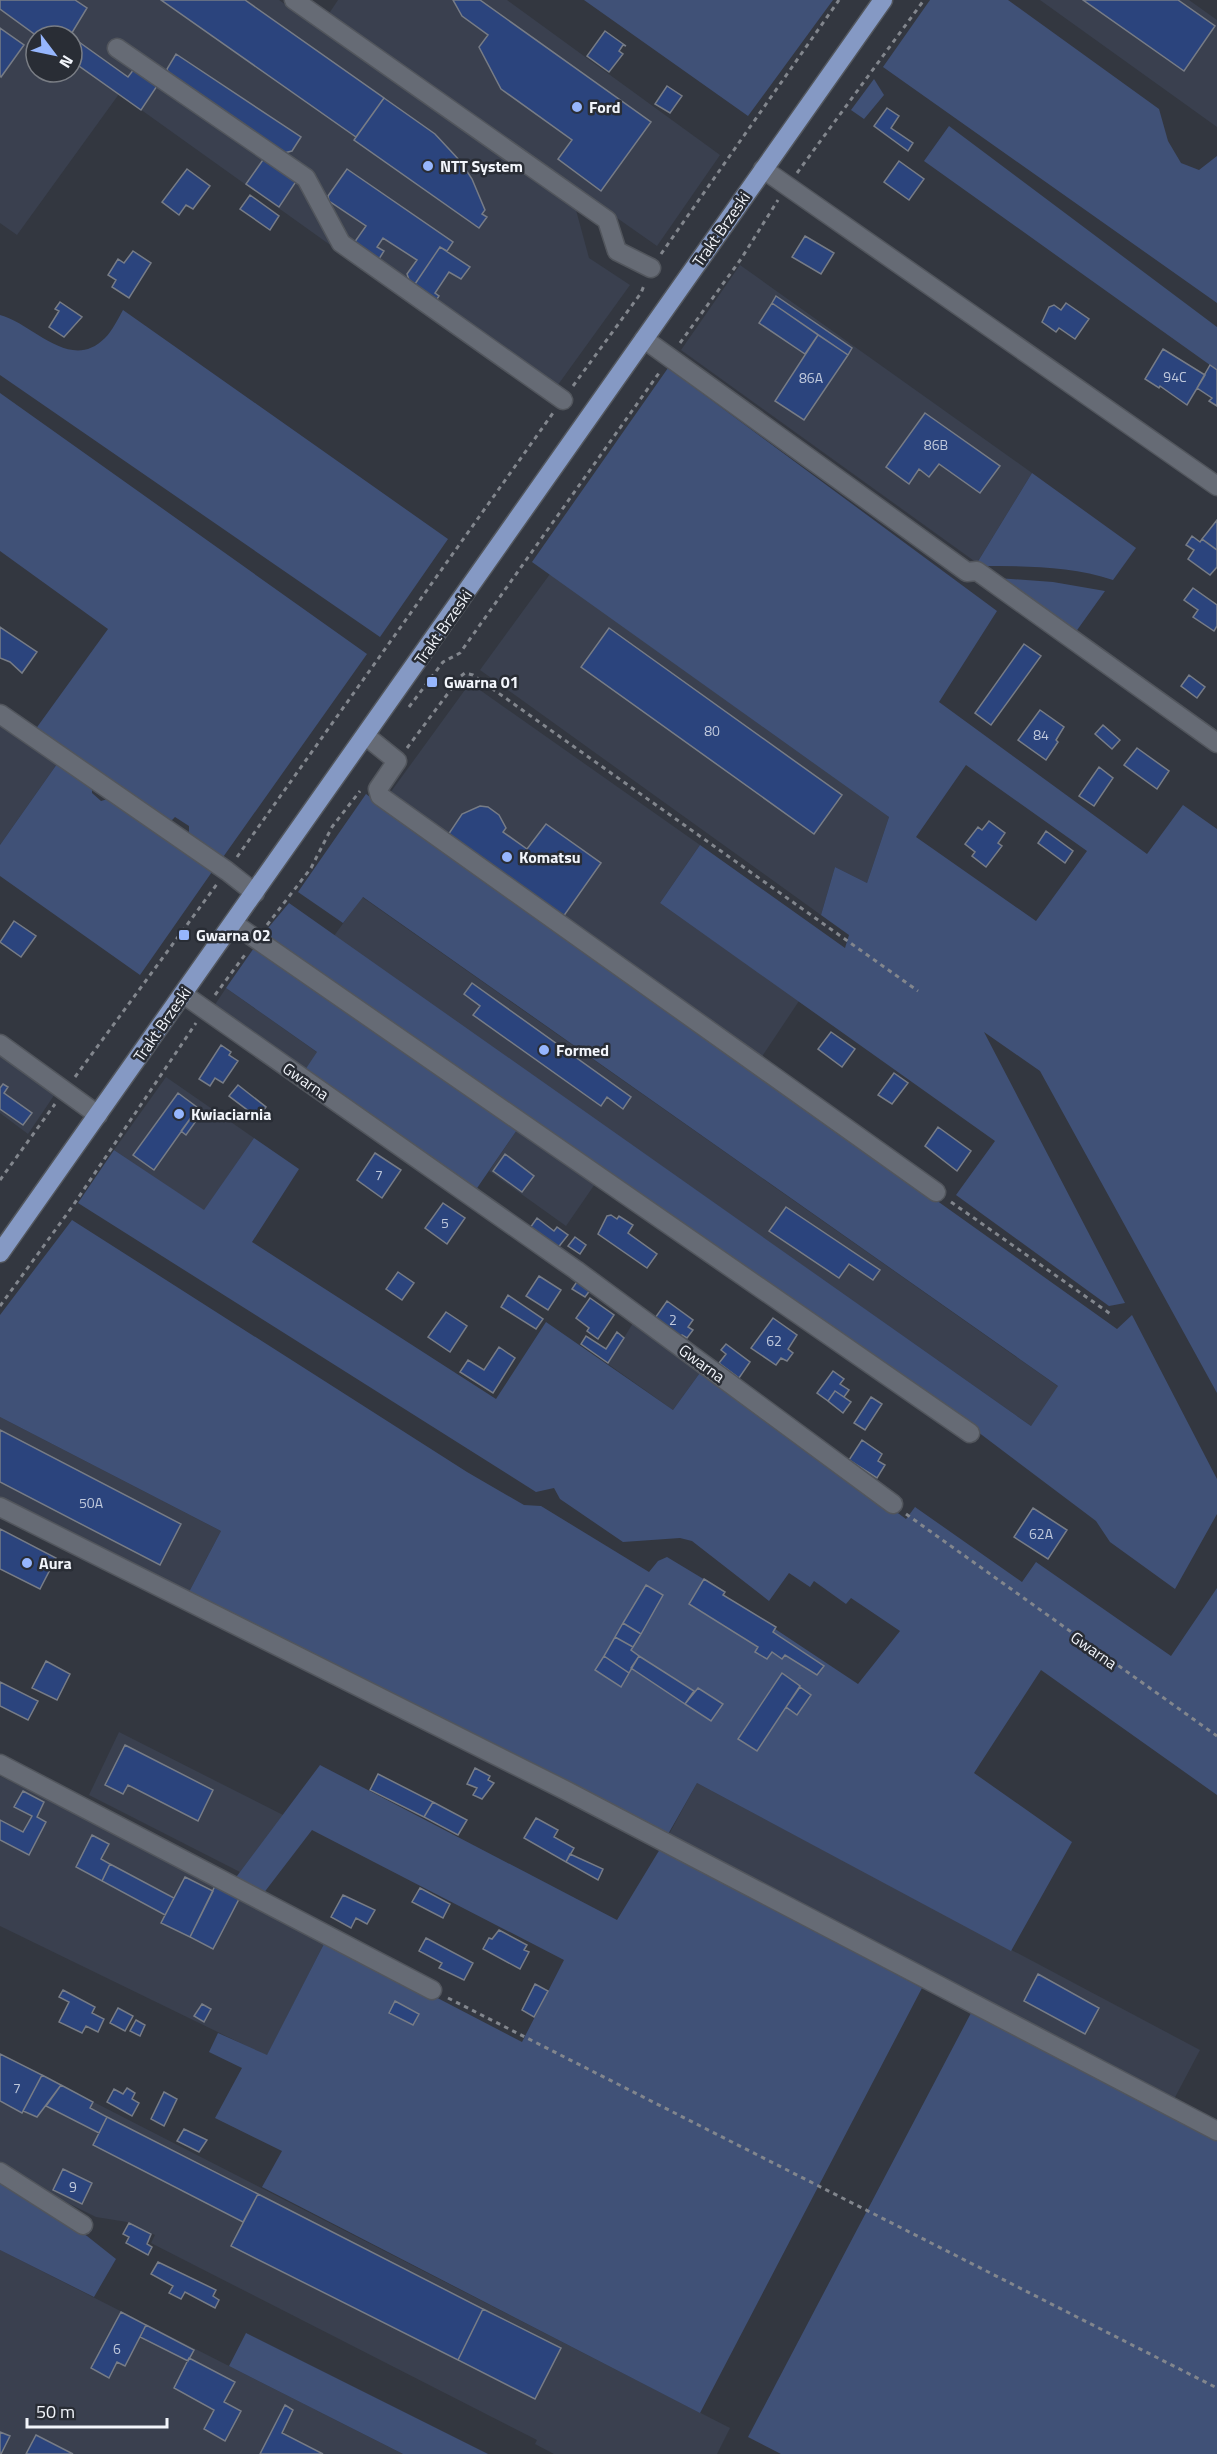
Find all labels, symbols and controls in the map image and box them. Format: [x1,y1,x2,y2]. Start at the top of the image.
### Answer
north arrow [24,24,84,84]
text: N [54,51,80,73]
place label: Ford [589,95,620,119]
marker: Ford [570,100,584,114]
place label: NTT System [440,154,523,178]
marker: NTT System [421,159,435,173]
street label: Trakt Brzeski [686,187,756,271]
house number: 94C [1163,366,1187,387]
house number: 86A [799,367,824,388]
house number: 86B [924,434,948,455]
street label: Trakt Brzeski [408,585,478,669]
place label: Gwarna 01 [444,670,519,694]
marker: Gwarna 01 [425,675,439,689]
house number: 80 [704,720,720,741]
house number: 84 [1033,724,1049,745]
place label: Komatsu [519,845,581,869]
marker: Komatsu [500,850,514,864]
place label: Gwarna 02 [196,923,271,947]
marker: Gwarna 02 [177,928,191,942]
street label: Trakt Brzeski [127,982,197,1066]
place label: Formed [556,1038,609,1062]
marker: Formed [537,1043,551,1057]
street label: Gwarna [278,1056,334,1106]
place label: Kwiaciarnia [191,1102,271,1126]
marker: Kwiaciarnia [172,1107,186,1121]
house number: 7 [375,1164,383,1185]
house number: 5 [441,1212,449,1233]
house number: 2 [669,1309,677,1330]
house number: 62 [766,1330,782,1351]
street label: Gwarna [674,1338,730,1388]
house number: 50A [79,1492,104,1513]
house number: 62A [1029,1523,1054,1544]
place label: Aura [39,1551,72,1575]
marker: Aura [20,1556,34,1570]
street label: Gwarna [1066,1625,1122,1675]
house number: 7 [13,2077,21,2098]
house number: 9 [69,2176,77,2197]
house number: 6 [113,2338,121,2359]
scale bar [27,2391,166,2429]
text: 50 m [36,2398,75,2425]

